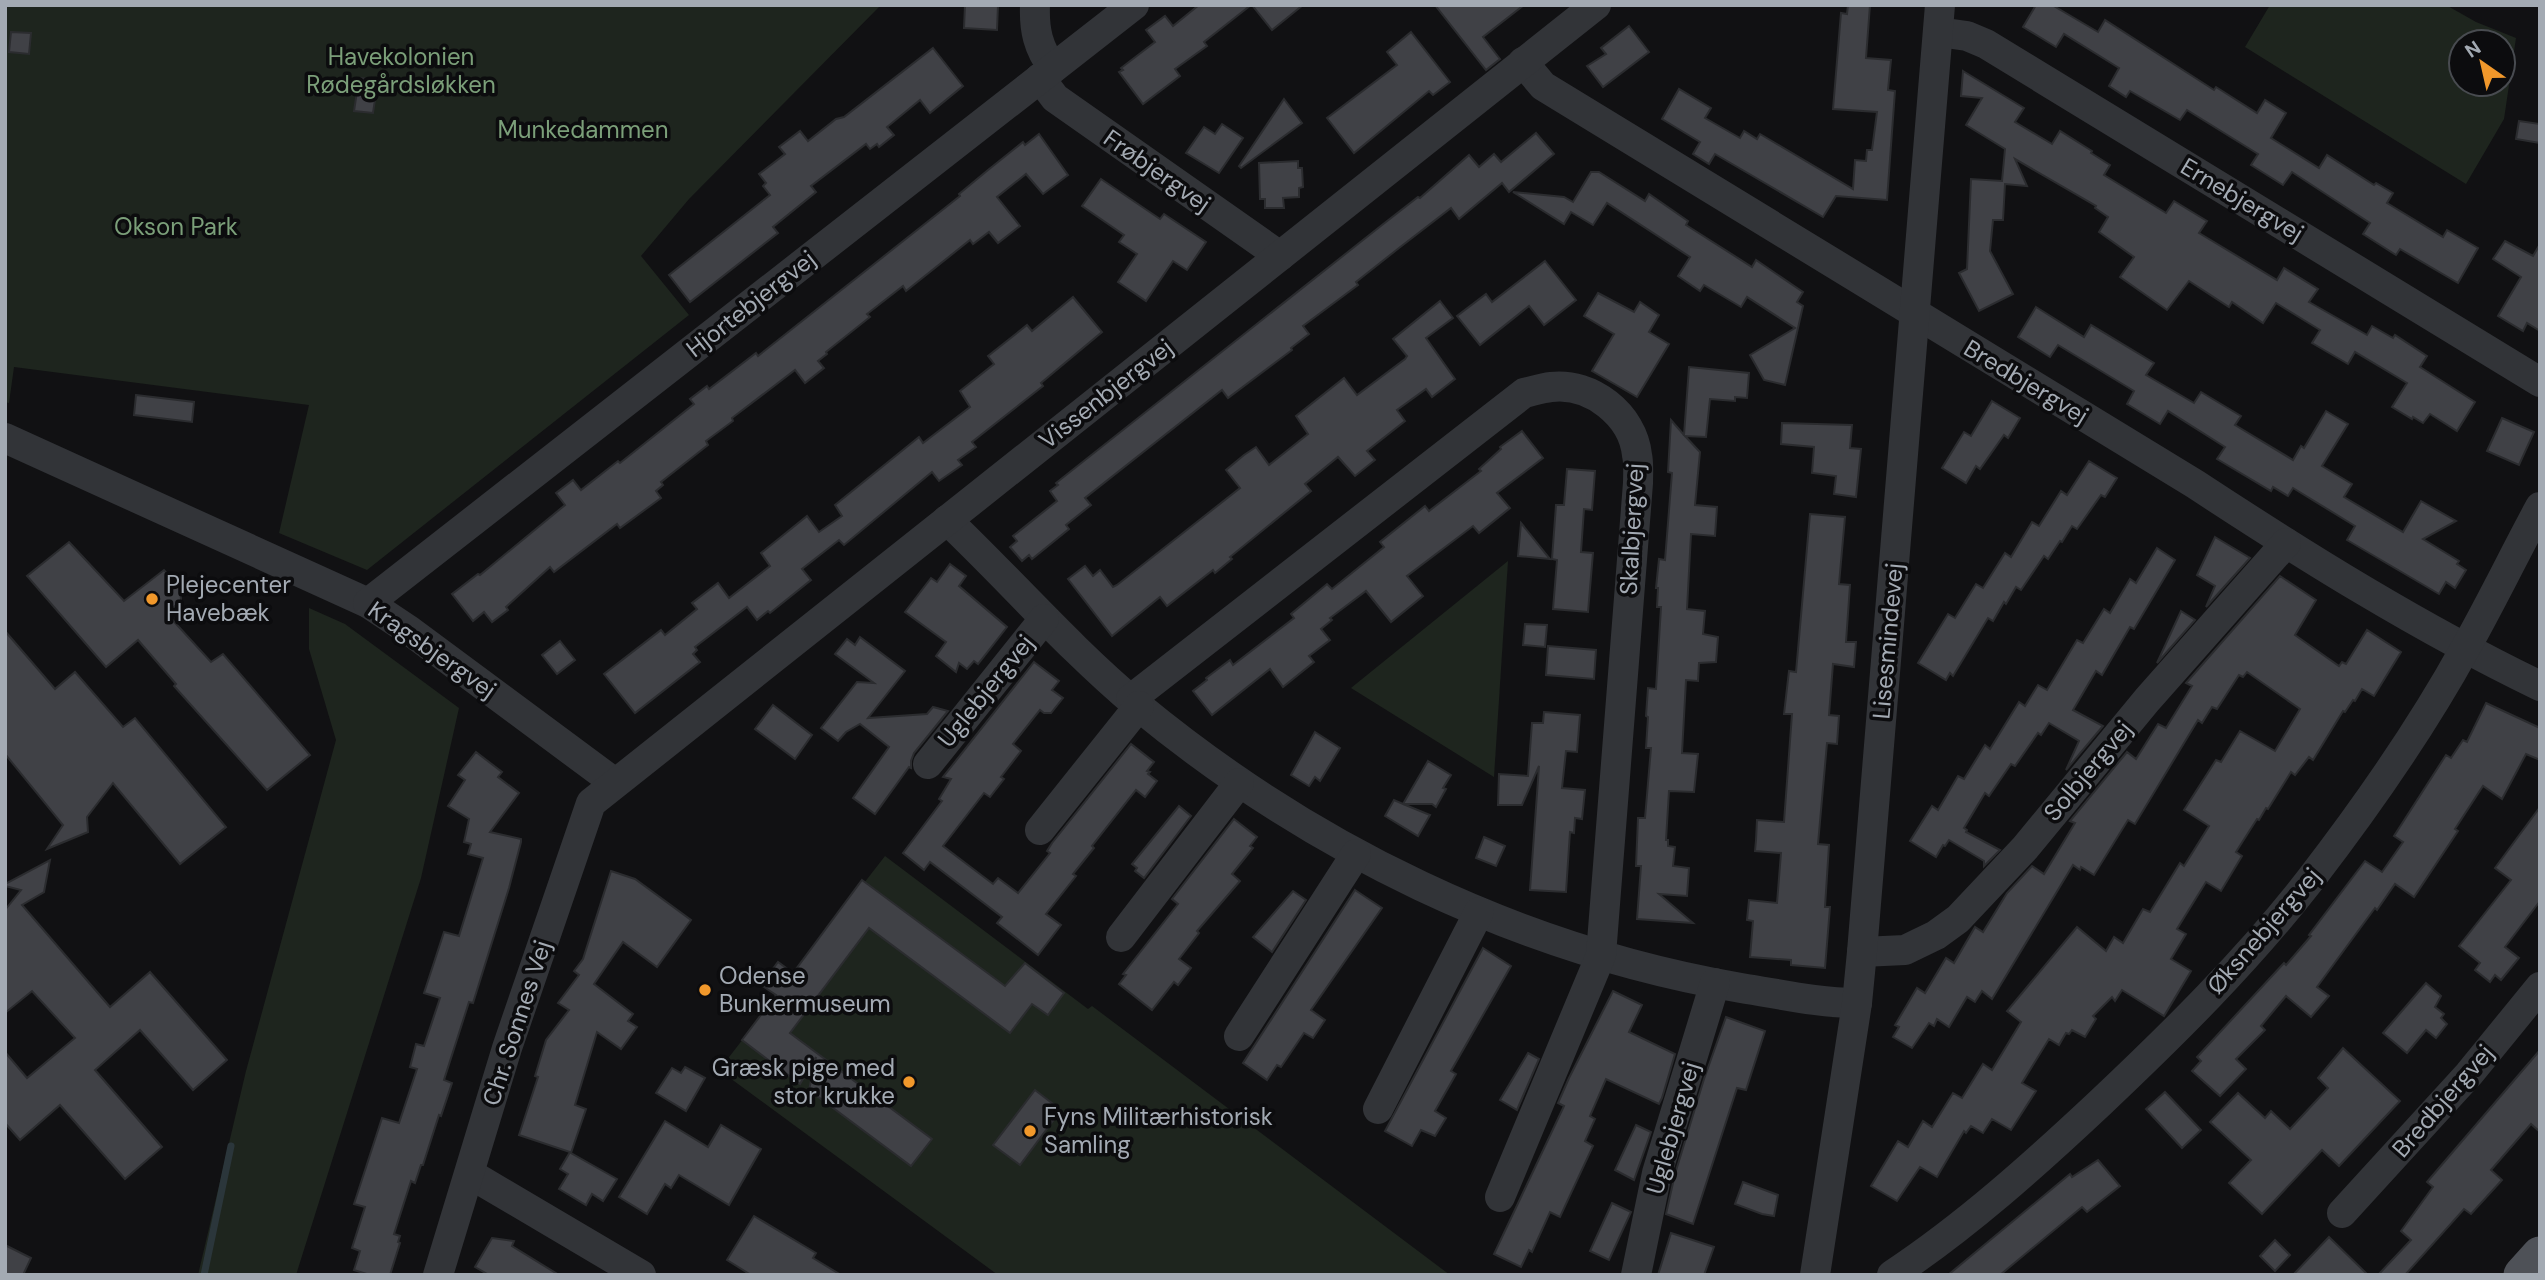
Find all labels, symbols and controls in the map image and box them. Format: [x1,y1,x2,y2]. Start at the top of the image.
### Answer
north arrow [2447,28,2517,98]
text: N [2460,35,2486,64]
park label: Havekolonien Rødegårdsløkken [306,41,496,100]
park label: Munkedammen [498,114,668,145]
street label: Frøbjergvej [1098,122,1217,219]
street label: Ernebjergvej [2175,151,2309,248]
park label: Okson Park [114,211,238,242]
street label: Hjortebjergvej [680,243,822,364]
street label: Vissenbjergvej [1033,332,1179,456]
street label: Bredbjergvej [1958,332,2094,431]
street label: Skalbjergvej [1613,462,1650,596]
street label: Lisesmindevej [1865,562,1910,720]
place label: Plejecenter Havebæk [166,569,291,628]
marker: Plejecenter Havebæk [144,591,160,607]
street label: Kragsbjergvej [362,594,502,705]
street label: Uglebjergvej [931,628,1041,753]
street label: Solbjergvej [2037,714,2139,827]
street label: Øksnebjergvej [2200,861,2327,1000]
street label: Chr. Sonnes Vej [475,936,558,1109]
place label: Odense Bunkermuseum [719,960,891,1019]
marker: Odense Bunkermuseum [697,982,713,998]
street label: Bredbjergvej [2385,1038,2500,1164]
place label: Græsk pige med stor krukke [712,1052,895,1111]
street label: Uglebjergvej [1639,1058,1706,1198]
marker: Græsk pige med stor krukke [901,1074,917,1090]
place label: Fyns Militærhistorisk Samling [1044,1101,1273,1160]
marker: Fyns Militærhistorisk Samling [1022,1123,1038,1139]

